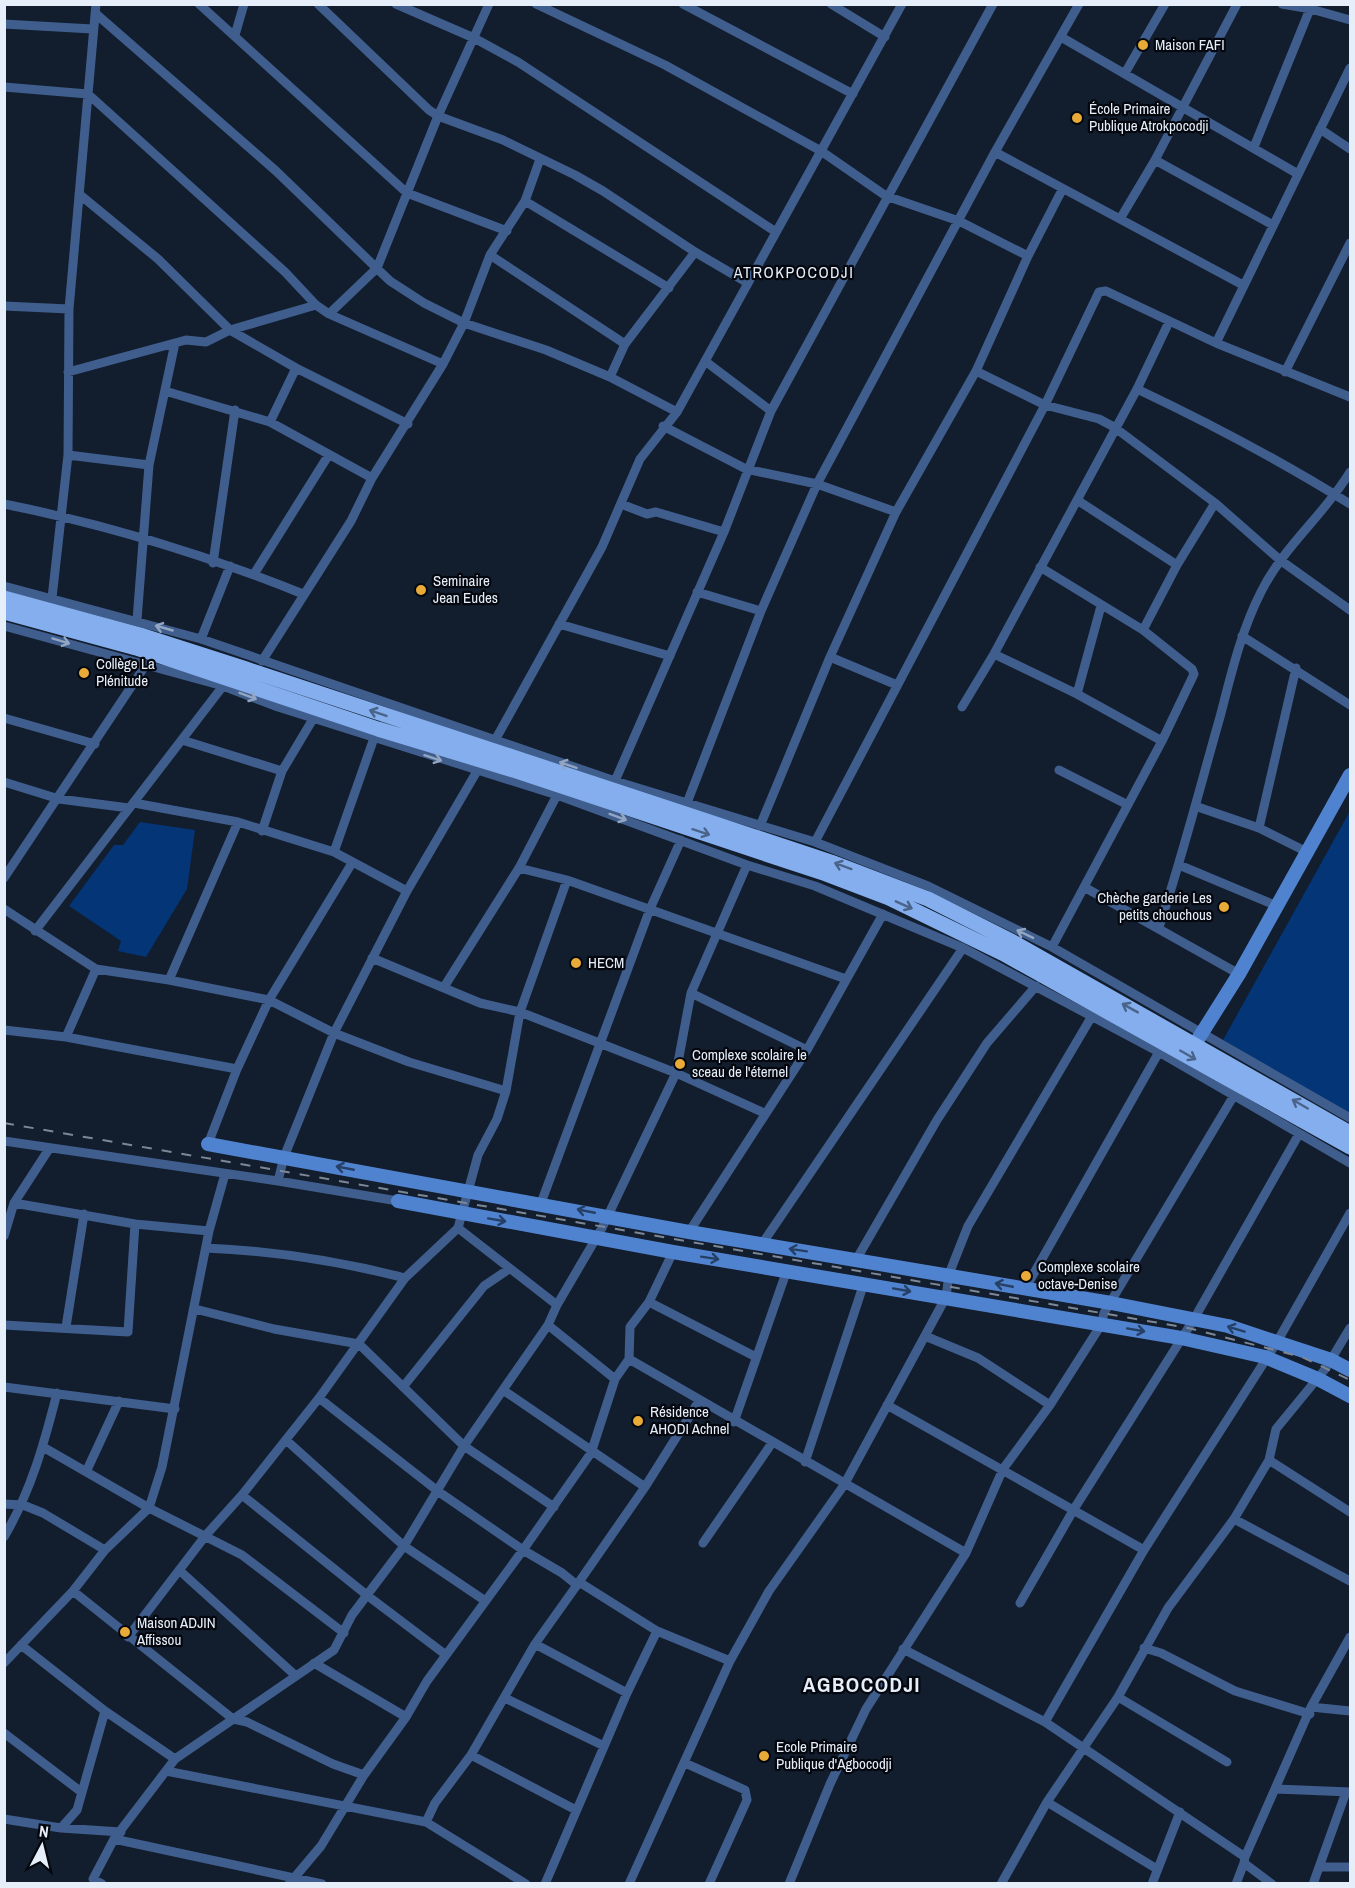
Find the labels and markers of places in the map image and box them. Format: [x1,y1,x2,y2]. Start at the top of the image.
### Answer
place label: Maison FAFI [1155,34,1225,55]
marker: Maison FAFI [1136,38,1150,52]
place label: École Primaire Publique Atrokpocodji [1089,98,1209,136]
marker: École Primaire Publique Atrokpocodji [1070,111,1084,125]
place label: Seminaire Jean Eudes [433,570,498,608]
marker: Seminaire Jean Eudes [414,583,428,597]
place label: Collège La Plénitude [96,653,155,691]
marker: Collège La Plénitude [77,666,91,680]
place label: Chèche garderie Les petits chouchous [1097,887,1212,925]
marker: Chèche garderie Les petits chouchous [1217,900,1231,914]
place label: HECM [588,952,624,973]
marker: HECM [569,956,583,970]
place label: Complexe scolaire le sceau de l'éternel [692,1044,807,1082]
marker: Complexe scolaire le sceau de l'éternel [673,1057,687,1071]
place label: Complexe scolaire octave-Denise [1038,1256,1140,1294]
marker: Complexe scolaire octave-Denise [1019,1269,1033,1283]
place label: Résidence AHODI Achnel [649,1401,729,1439]
marker: Résidence AHODI Achnel [631,1414,645,1428]
place label: Maison ADJIN Affissou [136,1612,216,1650]
marker: Maison ADJIN Affissou [118,1625,132,1639]
place label: Ecole Primaire Publique d'Agbocodji [776,1736,892,1774]
marker: Ecole Primaire Publique d'Agbocodji [757,1749,771,1763]

